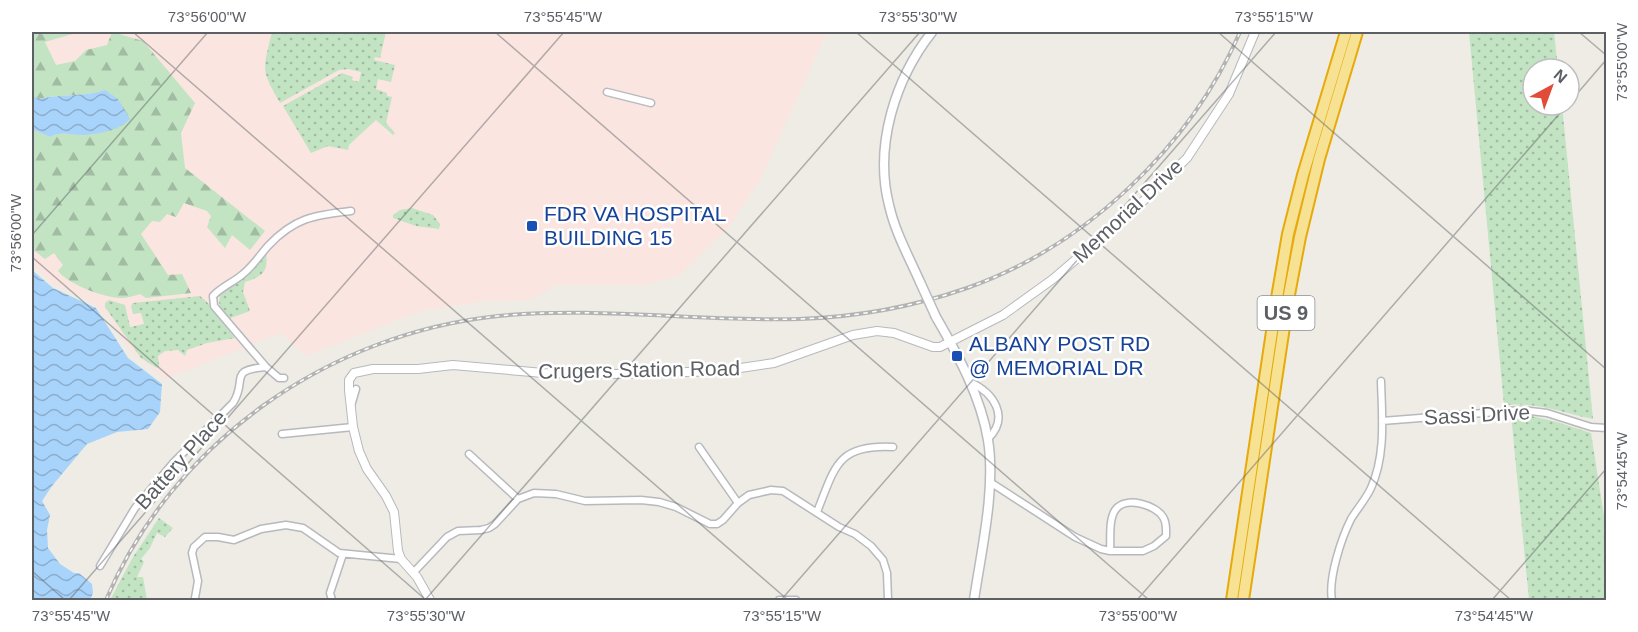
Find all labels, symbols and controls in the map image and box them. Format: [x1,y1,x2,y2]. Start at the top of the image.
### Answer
text: 73°56'00"W [168,8,247,25]
text: 73°55'45"W [524,8,603,25]
text: 73°55'30"W [879,8,958,25]
text: 73°55'15"W [1235,8,1314,25]
text: 73°55'00"W [1613,22,1630,101]
north arrow [1521,57,1581,117]
text: N [1551,66,1570,86]
street label: Memorial Drive [1068,154,1187,267]
text: 73°56'00"W [7,193,24,272]
place label: FDR VA HOSPITAL BUILDING 15 [544,202,726,249]
marker: FDR VA HOSPITAL BUILDING 15 [525,219,539,233]
road number: US 9 [1258,296,1314,330]
place label: ALBANY POST RD @ MEMORIAL DR [969,332,1150,379]
marker: ALBANY POST RD @ MEMORIAL DR [950,349,964,363]
street label: Crugers Station Road [538,356,740,383]
street label: Sassi Drive [1423,400,1531,429]
street label: Battery Place [130,406,231,514]
text: 73°54'45"W [1613,431,1630,510]
text: 73°55'45"W [32,607,111,624]
text: 73°55'30"W [387,607,466,624]
text: 73°55'15"W [743,607,822,624]
text: 73°55'00"W [1099,607,1178,624]
text: 73°54'45"W [1455,607,1534,624]

